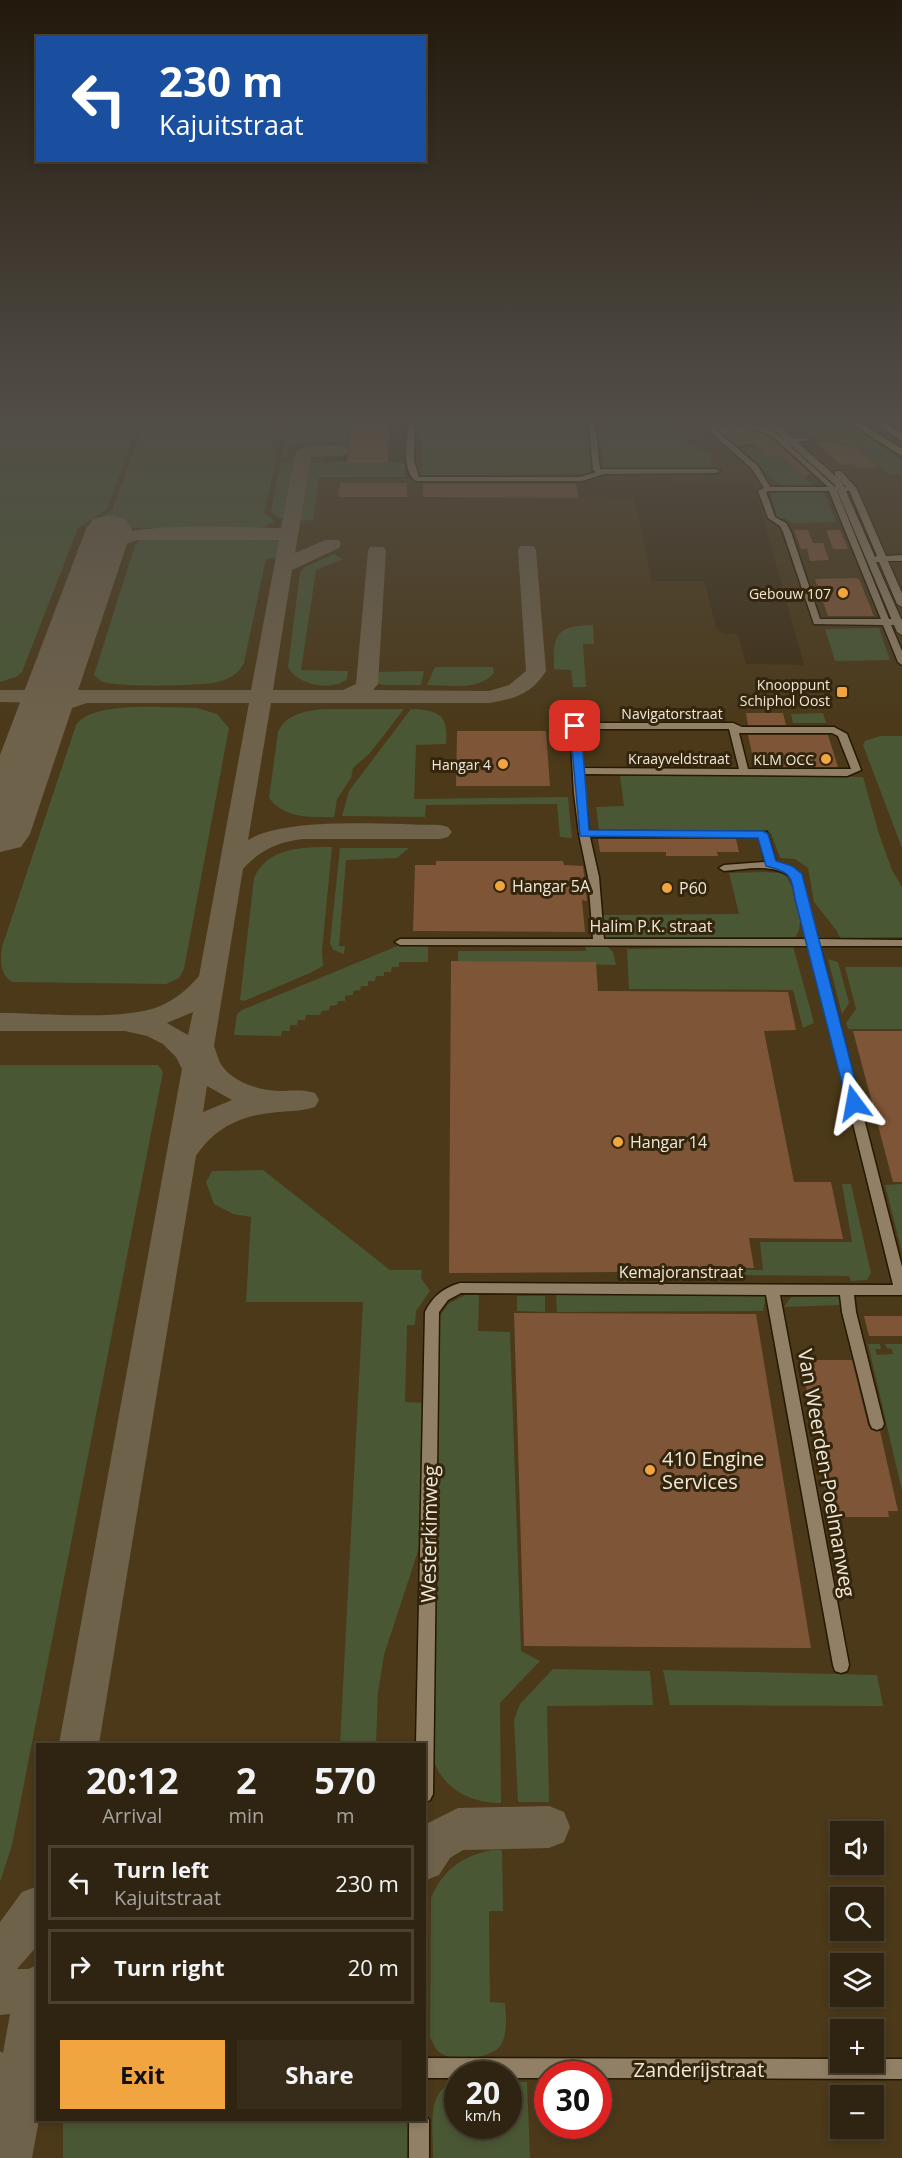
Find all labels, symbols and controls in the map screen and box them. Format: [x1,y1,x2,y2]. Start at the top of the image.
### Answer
text: 230 m [159,52,283,109]
icon: left [60,60,138,138]
text: Kajuitstraat [159,106,304,143]
place label: Gebouw 107 [749,584,831,603]
marker: Gebouw 107 [836,586,850,600]
place label: Knooppunt Schiphol Oost [740,675,830,710]
marker: Knooppunt Schiphol Oost [835,685,849,699]
pin [549,700,600,751]
street label: Navigatorstraat [621,704,723,723]
icon: arrive [558,709,591,742]
street label: Kraayveldstraat [628,749,730,768]
place label: KLM OCC [753,750,814,769]
marker: KLM OCC [819,752,833,766]
place label: Hangar 4 [432,755,491,774]
marker: Hangar 4 [496,757,510,771]
place label: Hangar 5A [512,875,591,897]
place label: P60 [679,877,707,899]
marker: Hangar 5A [493,879,507,893]
marker: P60 [660,881,674,895]
street label: Halim P.K. straat [589,915,713,937]
position arrow [822,1071,886,1135]
place label: Hangar 14 [630,1131,707,1153]
marker: Hangar 14 [611,1135,625,1149]
street label: Kemajoranstraat [619,1261,744,1283]
street label: Van Weerden-Poelmanweg [792,1347,862,1599]
place label: 410 Engine Services [662,1445,764,1495]
marker: 410 Engine Services [643,1463,657,1477]
street label: Westerkimweg [414,1465,444,1603]
text: 20:12 [86,1756,179,1805]
text: 2 [236,1756,257,1805]
text: 570 [314,1756,376,1805]
text: Arrival [102,1802,162,1829]
text: min [228,1802,264,1829]
text: m [336,1802,354,1829]
map controls [830,1821,884,2139]
button: sound [830,1821,884,1875]
text: Turn left [114,1854,209,1884]
icon: left [63,1866,96,1899]
text: 230 m [335,1868,399,1898]
text: Kajuitstraat [114,1884,221,1911]
button: search [830,1887,884,1941]
icon: right [63,1950,96,1983]
text: Turn right [114,1952,225,1982]
text: 20 m [348,1952,399,1982]
button: layers [830,1953,884,2007]
button: + [830,2019,884,2073]
button: Exit [60,2040,225,2109]
button: Share [237,2040,402,2109]
street label: Zanderijstraat [634,2056,764,2083]
speed limit sign: 30 [534,2061,612,2139]
text: 20 [466,2072,500,2113]
button: − [830,2085,884,2139]
text: km/h [465,2105,501,2125]

